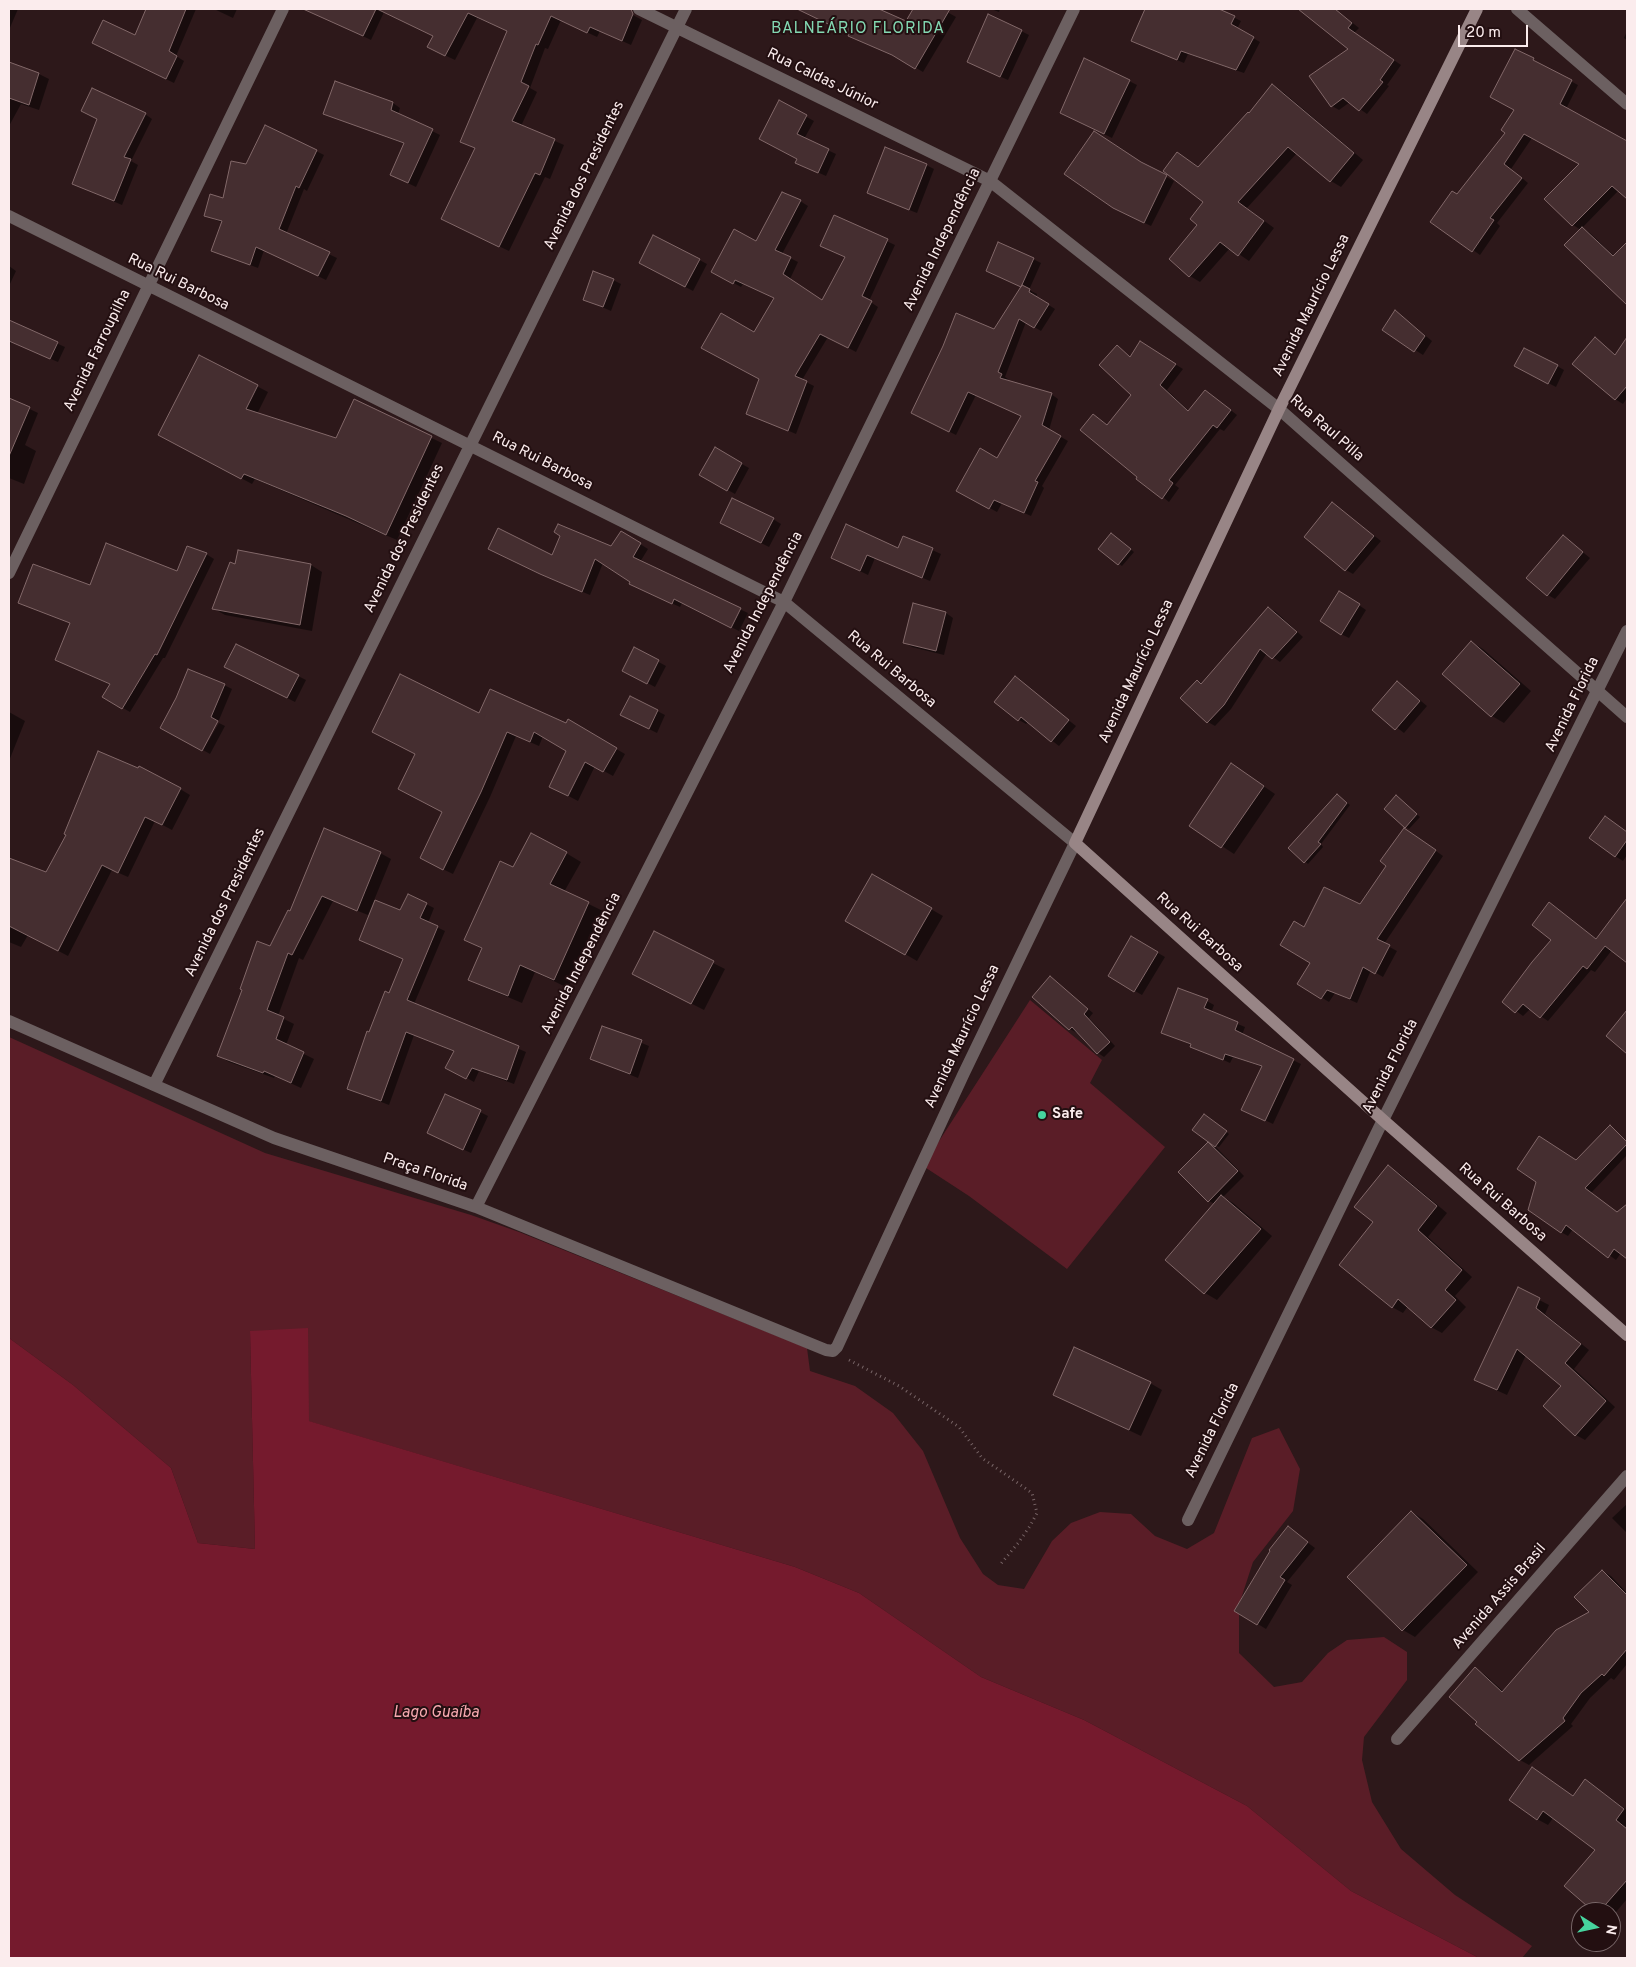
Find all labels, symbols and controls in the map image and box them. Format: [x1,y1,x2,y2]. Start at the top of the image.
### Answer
scale bar [1461,15,1531,47]
district label: BALNEÁRIO FLORIDA [769,20,947,40]
text: 20 m [1466,24,1501,43]
street label: Rua Caldas Júnior [764,45,880,115]
street label: Avenida dos Presidentes [541,99,629,253]
street label: Avenida Independência [901,166,985,314]
street label: Avenida Maurício Lessa [1270,232,1354,380]
street label: Rua Rui Barbosa [124,251,232,315]
street label: Avenida Farroupilha [61,287,135,415]
street label: Rua Raul Pilla [1285,392,1367,466]
street label: Rua Rui Barbosa [489,429,595,495]
street label: Avenida dos Presidentes [361,462,449,616]
street label: Avenida Independência [720,529,808,677]
street label: Avenida Maurício Lessa [1096,597,1178,747]
street label: Rua Rui Barbosa [843,628,939,712]
street label: Avenida Florida [1542,654,1604,756]
street label: Avenida dos Presidentes [182,826,270,980]
street label: Rua Rui Barbosa [1152,889,1246,977]
street label: Avenida Independência [538,890,626,1038]
street label: Avenida Maurício Lessa [922,962,1004,1112]
street label: Avenida Florida [1359,1017,1423,1117]
place label: Safe [1052,1106,1083,1124]
marker: Safe [1036,1109,1048,1121]
street label: Praça Florida [380,1150,470,1196]
street label: Rua Rui Barbosa [1454,1160,1550,1246]
street label: Avenida Florida [1182,1380,1244,1482]
street label: Avenida Assis Brasil [1449,1541,1551,1653]
water label: Lago Guaíba [393,1704,479,1724]
north arrow [1571,1902,1621,1952]
text: N [1601,1923,1620,1936]

